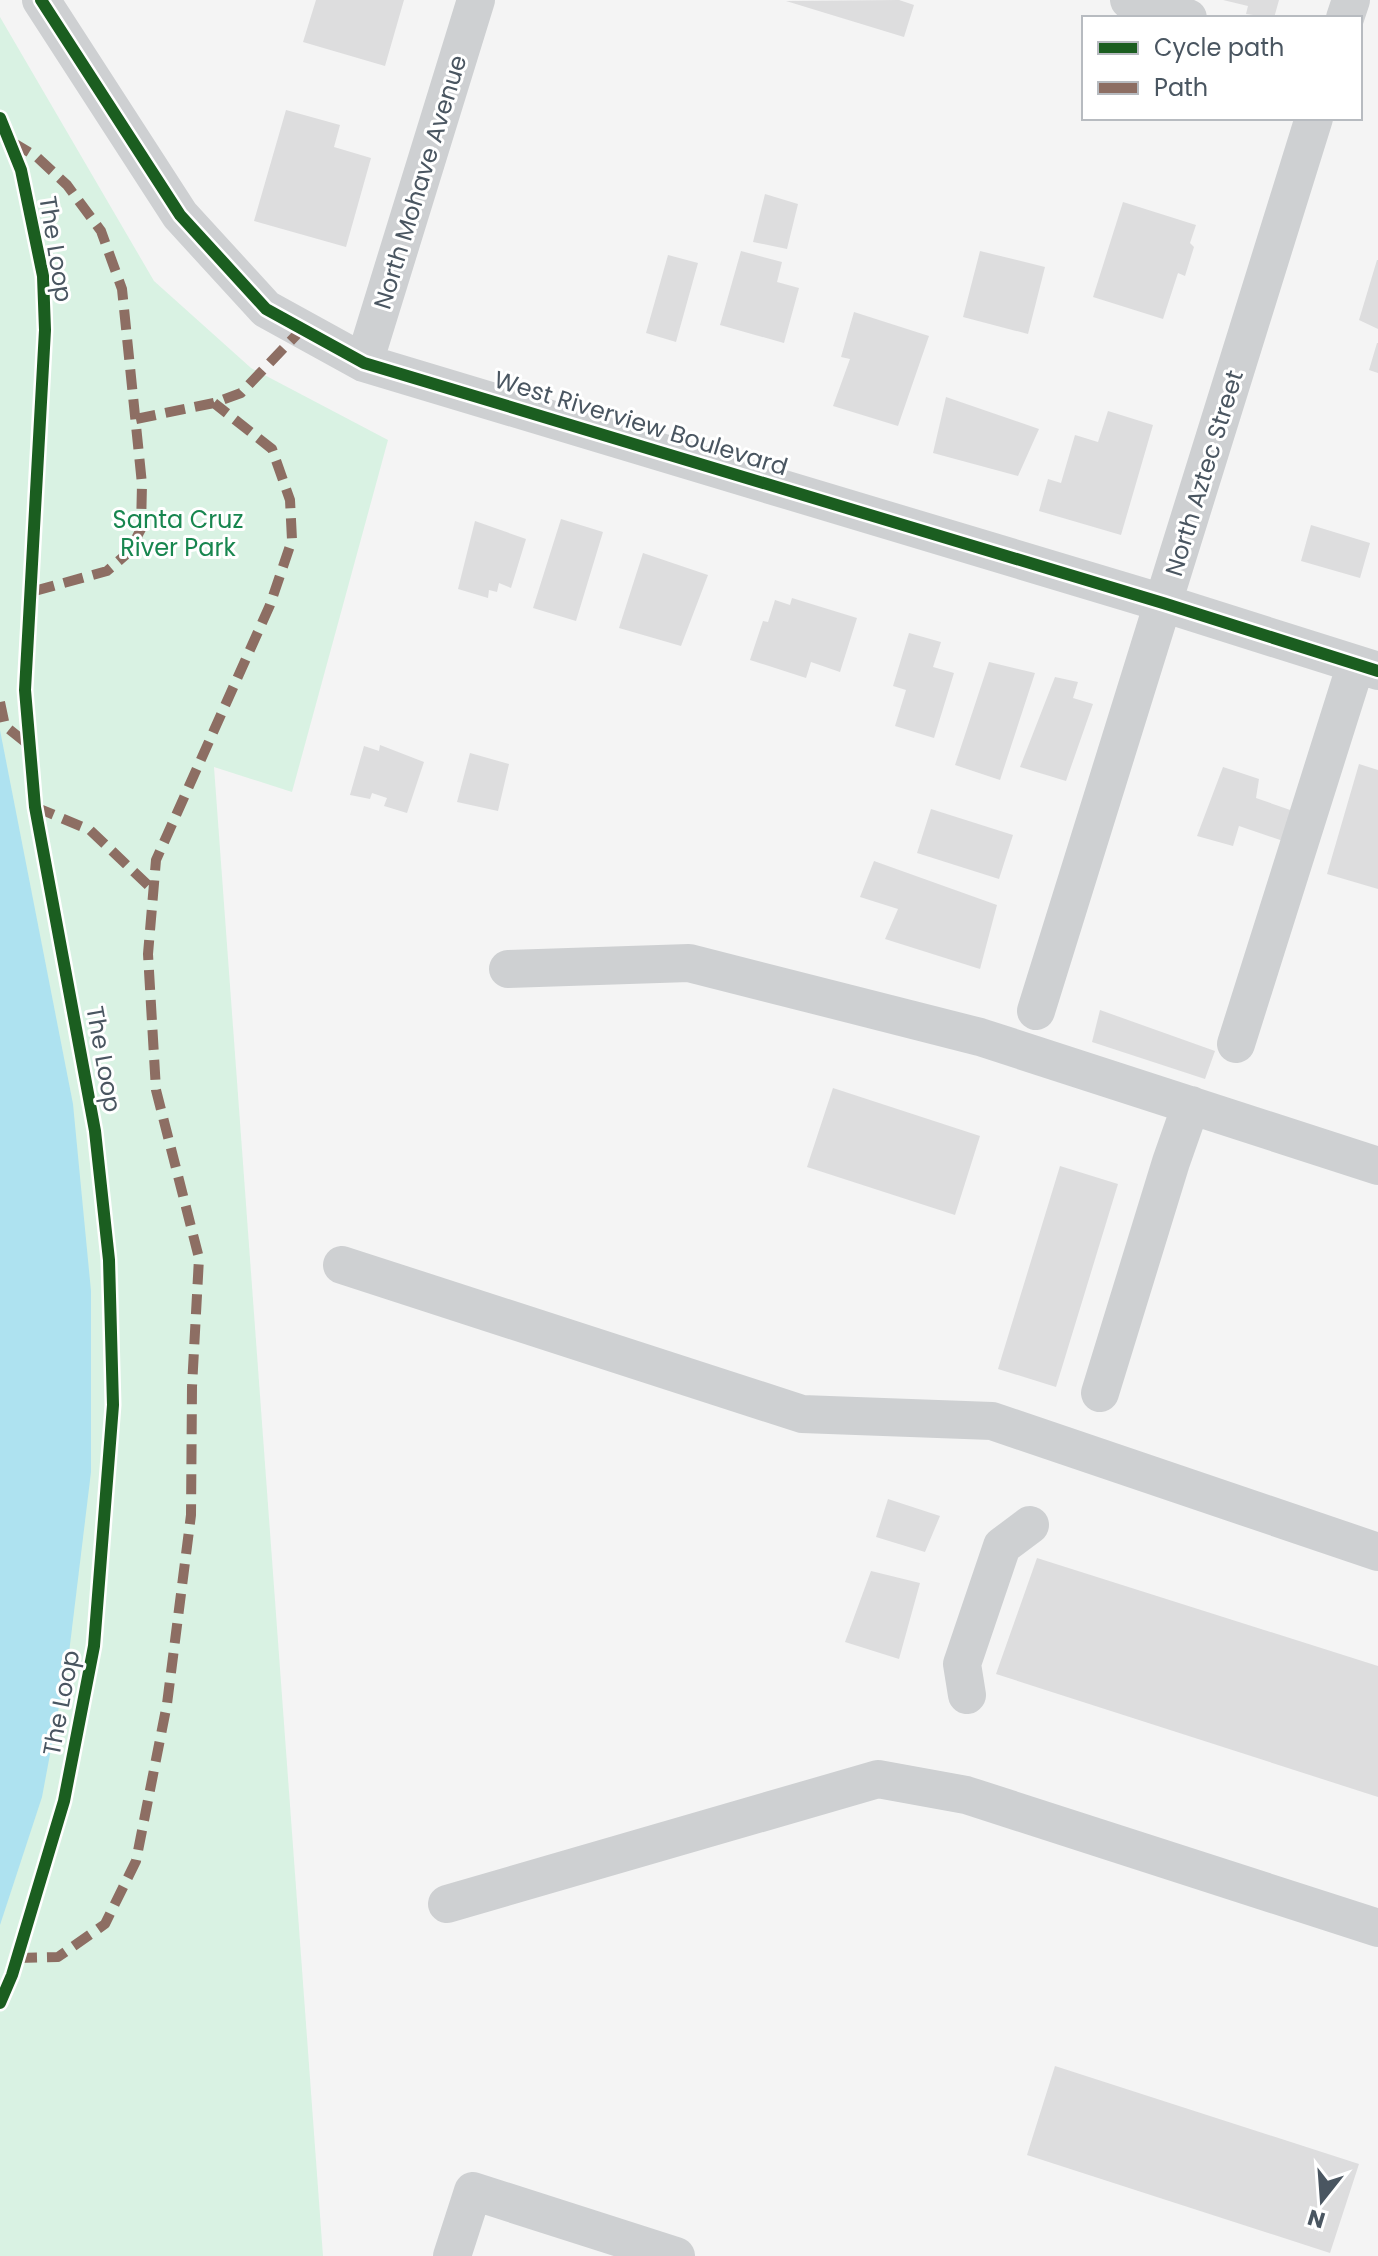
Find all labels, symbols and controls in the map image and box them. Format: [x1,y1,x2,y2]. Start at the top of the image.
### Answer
legend [1082,16,1362,120]
text: Cycle path [1154,31,1284,64]
street label: North Mohave Avenue [366,51,474,313]
text: Path [1154,71,1208,104]
street label: The Loop [31,194,81,304]
street label: West Riverview Boulevard [490,363,792,483]
street label: North Aztec Street [1157,366,1251,580]
park label: Santa Cruz River Park [113,503,243,564]
street label: The Loop [78,1003,130,1115]
street label: The Loop [35,1647,87,1759]
north arrow [1282,2160,1362,2240]
text: N [1304,2201,1329,2236]

